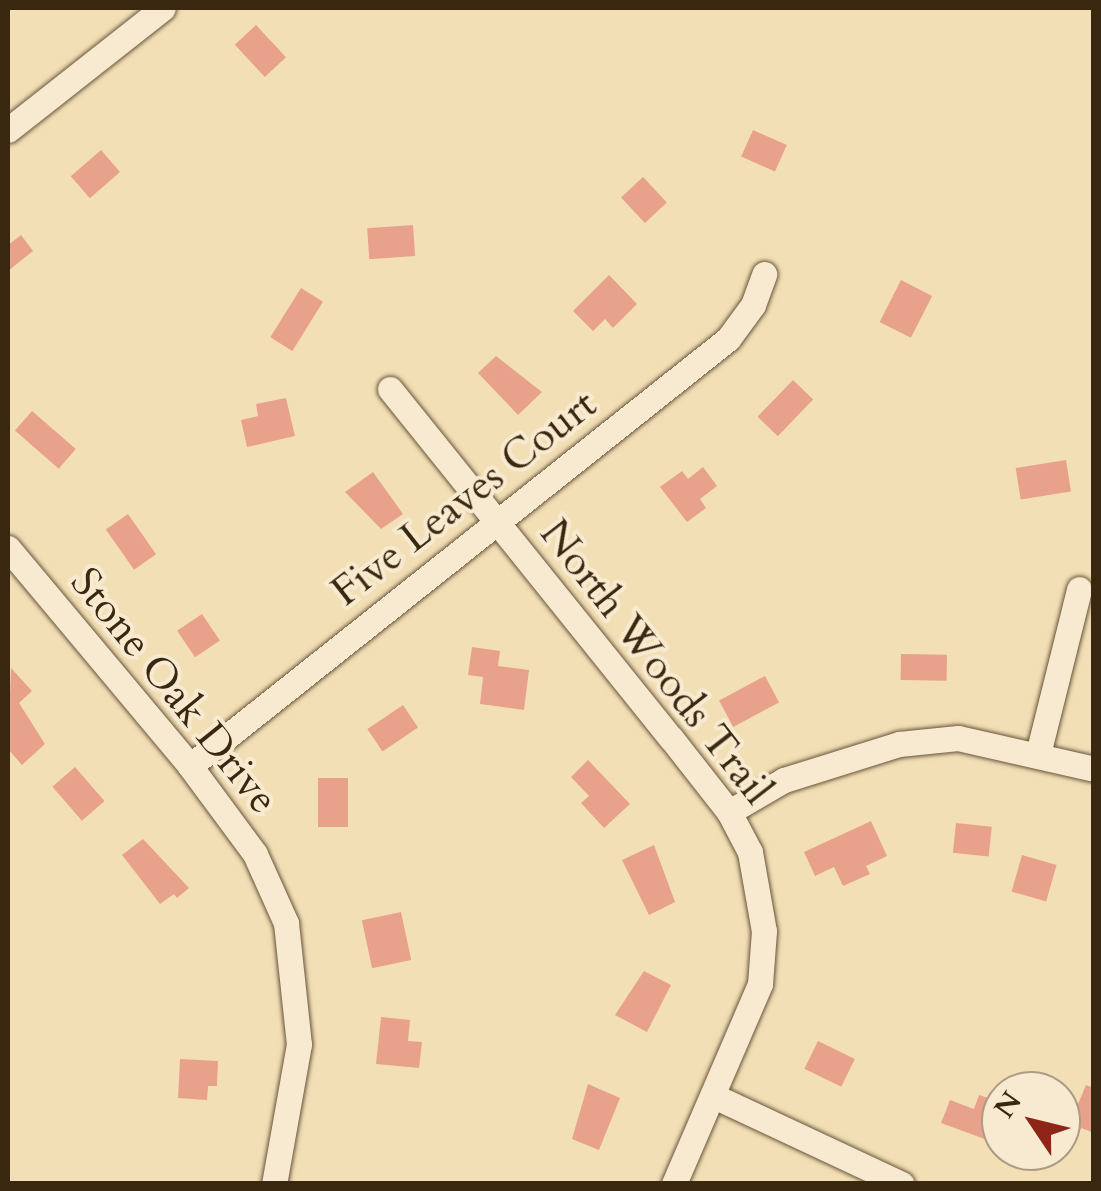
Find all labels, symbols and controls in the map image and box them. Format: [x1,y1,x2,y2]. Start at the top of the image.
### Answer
street label: Five Leaves Court [322,379,606,617]
street label: North Woods Trail [529,509,783,815]
street label: Stone Oak Drive [60,558,288,824]
north arrow [981,1071,1081,1171]
text: N [986,1084,1031,1126]

